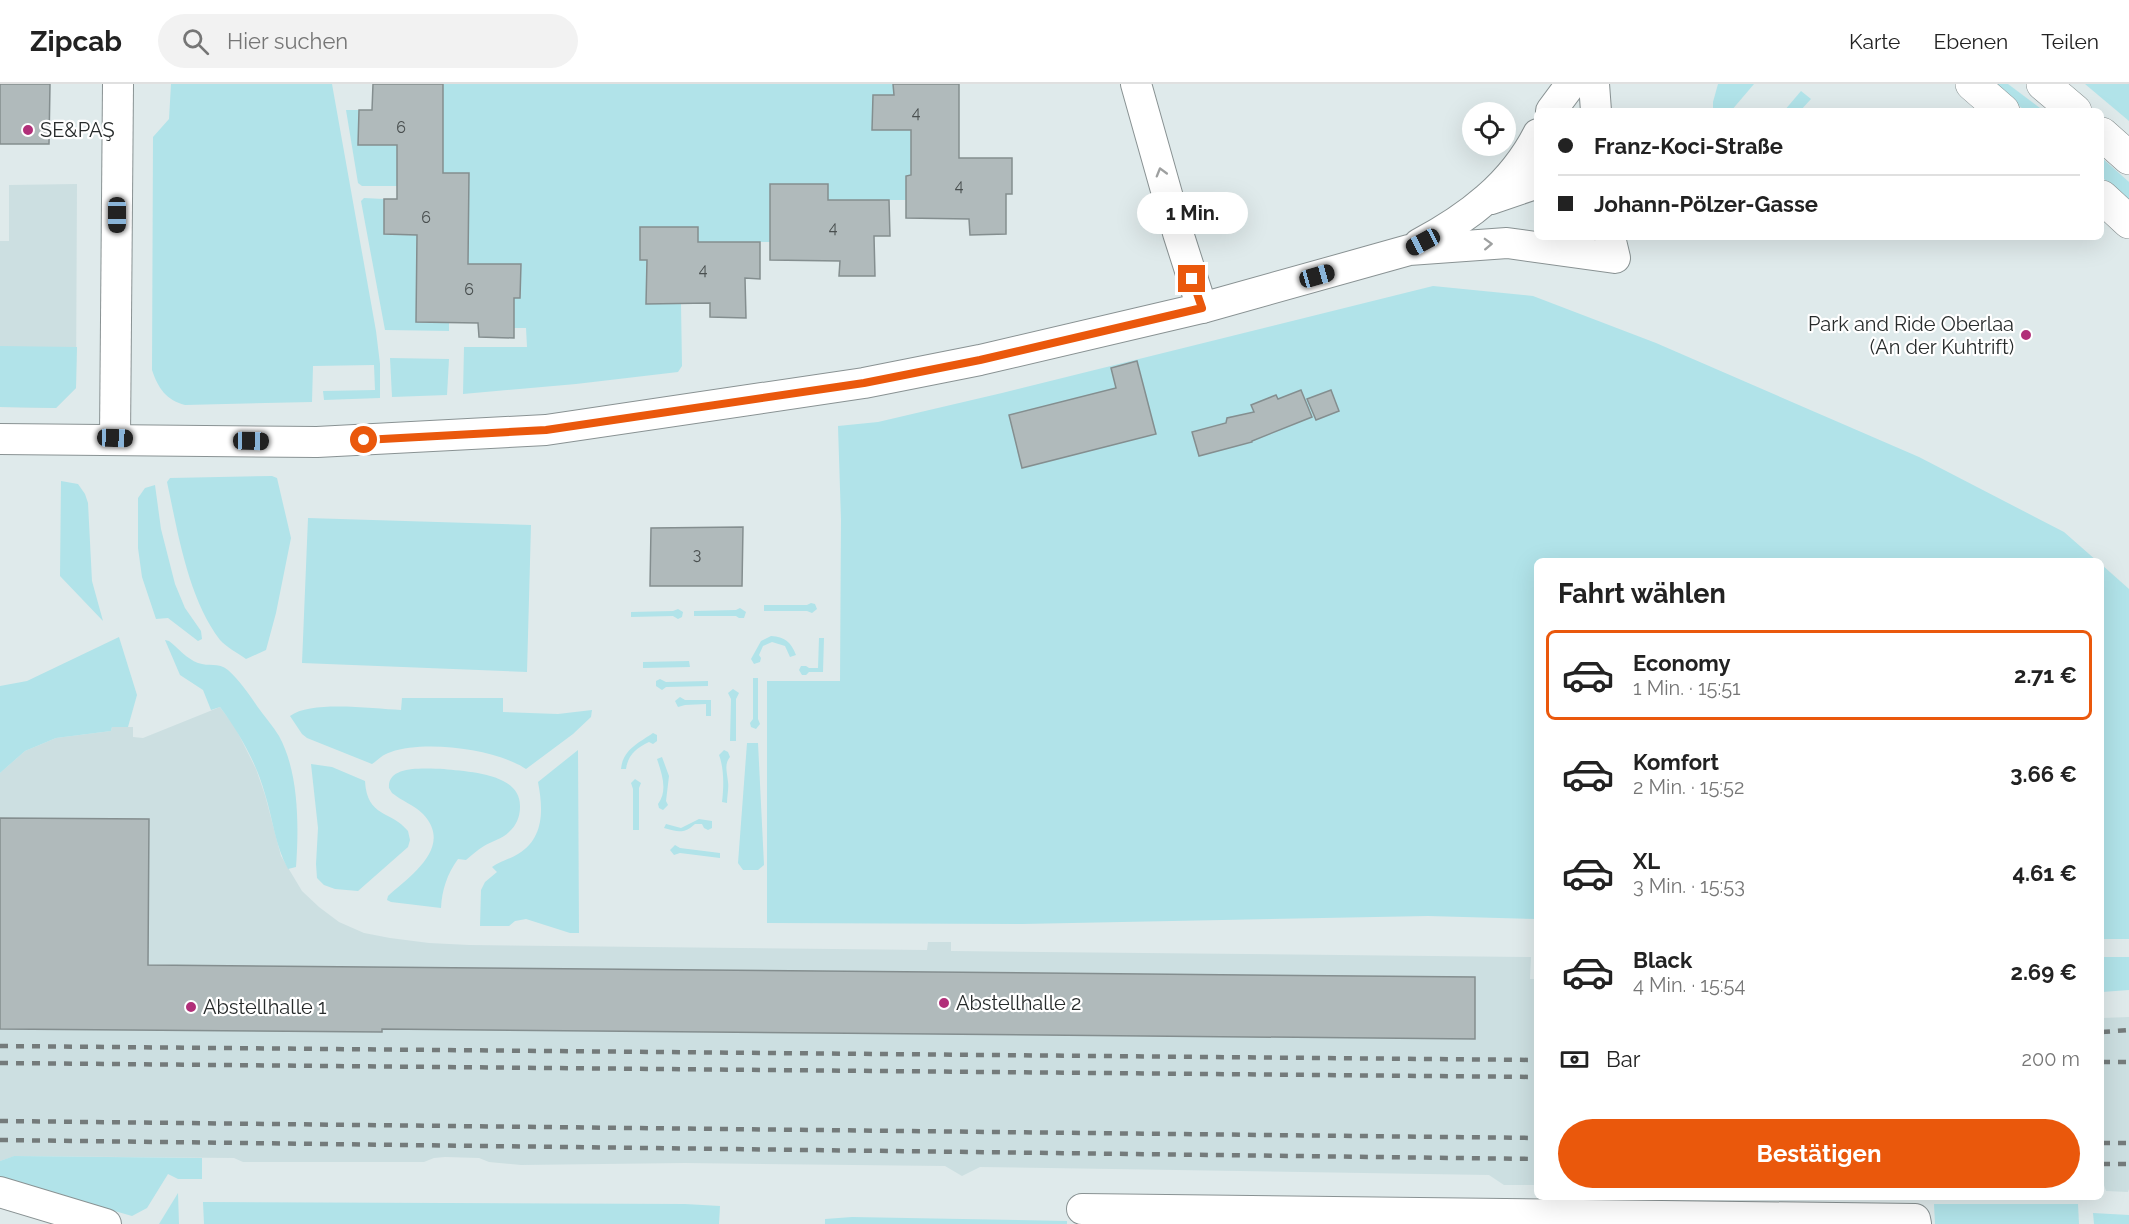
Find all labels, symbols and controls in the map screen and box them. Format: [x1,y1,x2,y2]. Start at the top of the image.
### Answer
search box [158,14,578,68]
text: Zipcab [30,25,122,58]
icon: search [179,25,212,58]
text: Hier suchen [227,28,348,54]
text: Karte [1849,29,1900,54]
text: Ebenen [1933,29,2008,54]
text: Teilen [2041,29,2099,54]
map controls [1462,102,1516,156]
button: locate [1462,102,1516,156]
house number: 4 [912,103,921,122]
place label: SE&PAŞ [40,118,115,142]
house number: 6 [396,118,406,137]
marker: SE&PAŞ [21,123,35,137]
text: Franz-Koci-Straße [1594,133,1783,159]
one-way arrow [1156,167,1168,178]
house number: 4 [955,176,964,195]
text: Johann-Pölzer-Gasse [1594,191,1818,217]
callout: 1 Min. [1136,192,1248,234]
car [108,197,126,233]
text: 1 Min. [1166,201,1219,225]
house number: 6 [421,208,431,227]
house number: 4 [829,218,838,237]
car [1403,226,1443,258]
one-way arrow [1484,238,1493,250]
house number: 4 [699,260,708,279]
car [1297,262,1337,290]
route end [1178,265,1205,292]
house number: 6 [464,280,474,299]
place label: Park and Ride Oberlaa (An der Kuhtrift) [1808,312,2014,359]
marker: Park and Ride Oberlaa (An der Kuhtrift) [2019,328,2033,342]
route start [350,426,377,453]
car [97,428,133,448]
car [233,432,269,450]
house number: 3 [693,545,701,564]
text: Fahrt wählen [1558,578,1726,609]
icon: car [1561,648,1615,702]
text: Economy [1633,650,1731,676]
text: 2.71 € [2014,662,2077,688]
text: 1 Min. · 15:51 [1633,676,1741,700]
icon: car [1561,747,1615,801]
text: Komfort [1633,749,1719,775]
text: 3.66 € [2010,761,2077,787]
text: 2 Min. · 15:52 [1633,775,1744,799]
icon: car [1561,846,1615,900]
text: XL [1633,848,1660,874]
text: 4.61 € [2012,860,2077,886]
text: 3 Min. · 15:53 [1633,874,1745,898]
icon: car [1561,945,1615,999]
text: Black [1633,947,1692,973]
text: 2.69 € [2010,959,2077,985]
text: 4 Min. · 15:54 [1633,973,1745,997]
place label: Abstellhalle 2 [956,991,1081,1015]
place label: Abstellhalle 1 [203,995,327,1019]
marker: Abstellhalle 2 [937,996,951,1010]
marker: Abstellhalle 1 [184,1000,198,1014]
icon: cash [1558,1043,1591,1076]
text: Bar [1606,1046,1640,1072]
text: 200 m [2022,1047,2080,1071]
button: Bestätigen [1558,1119,2080,1188]

